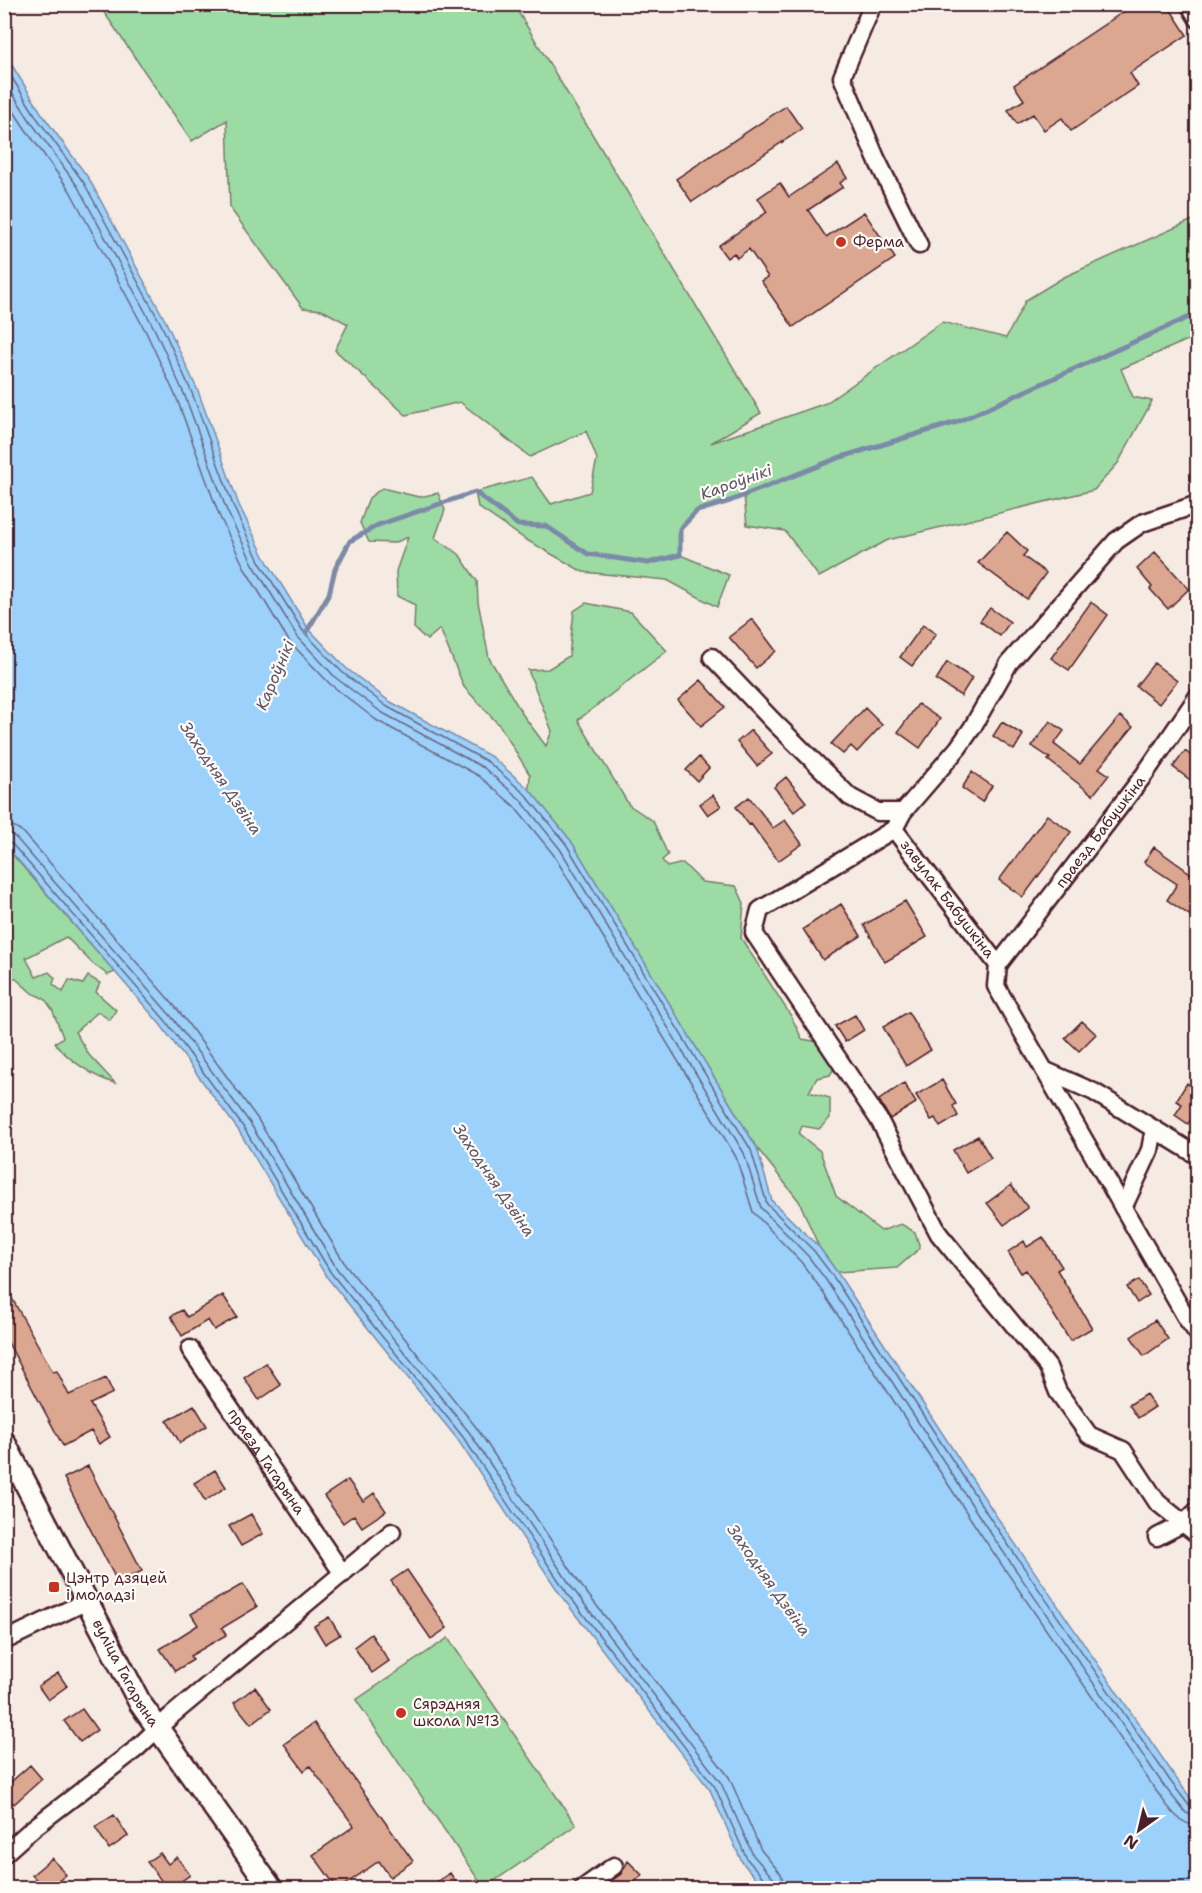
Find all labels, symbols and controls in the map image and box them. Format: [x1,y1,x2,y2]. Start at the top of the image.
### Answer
place label: Ферма [853,232,905,252]
marker: Ферма [834,235,848,249]
water label: Кароўнікі [697,459,775,505]
water label: Кароўнікі [251,636,299,713]
water label: Заходняя Дзвіна [175,717,267,839]
street label: праезд Бабушкіна [1051,771,1150,892]
street label: завулак Бабушкіна [896,836,1000,963]
water label: Заходняя Дзвіна [448,1119,540,1241]
street label: праезд Гагарына [223,1404,310,1519]
water label: Заходняя Дзвіна [722,1520,816,1640]
place label: Цэнтр дзяцей і моладзі [66,1568,167,1605]
marker: Цэнтр дзяцей і моладзі [47,1580,61,1594]
street label: вуліца Гагарына [88,1615,164,1731]
place label: Сярэдняя школа №13 [413,1694,500,1731]
marker: Сярэдняя школа №13 [394,1706,408,1720]
north arrow [1109,1800,1169,1860]
text: N [1120,1830,1142,1854]

